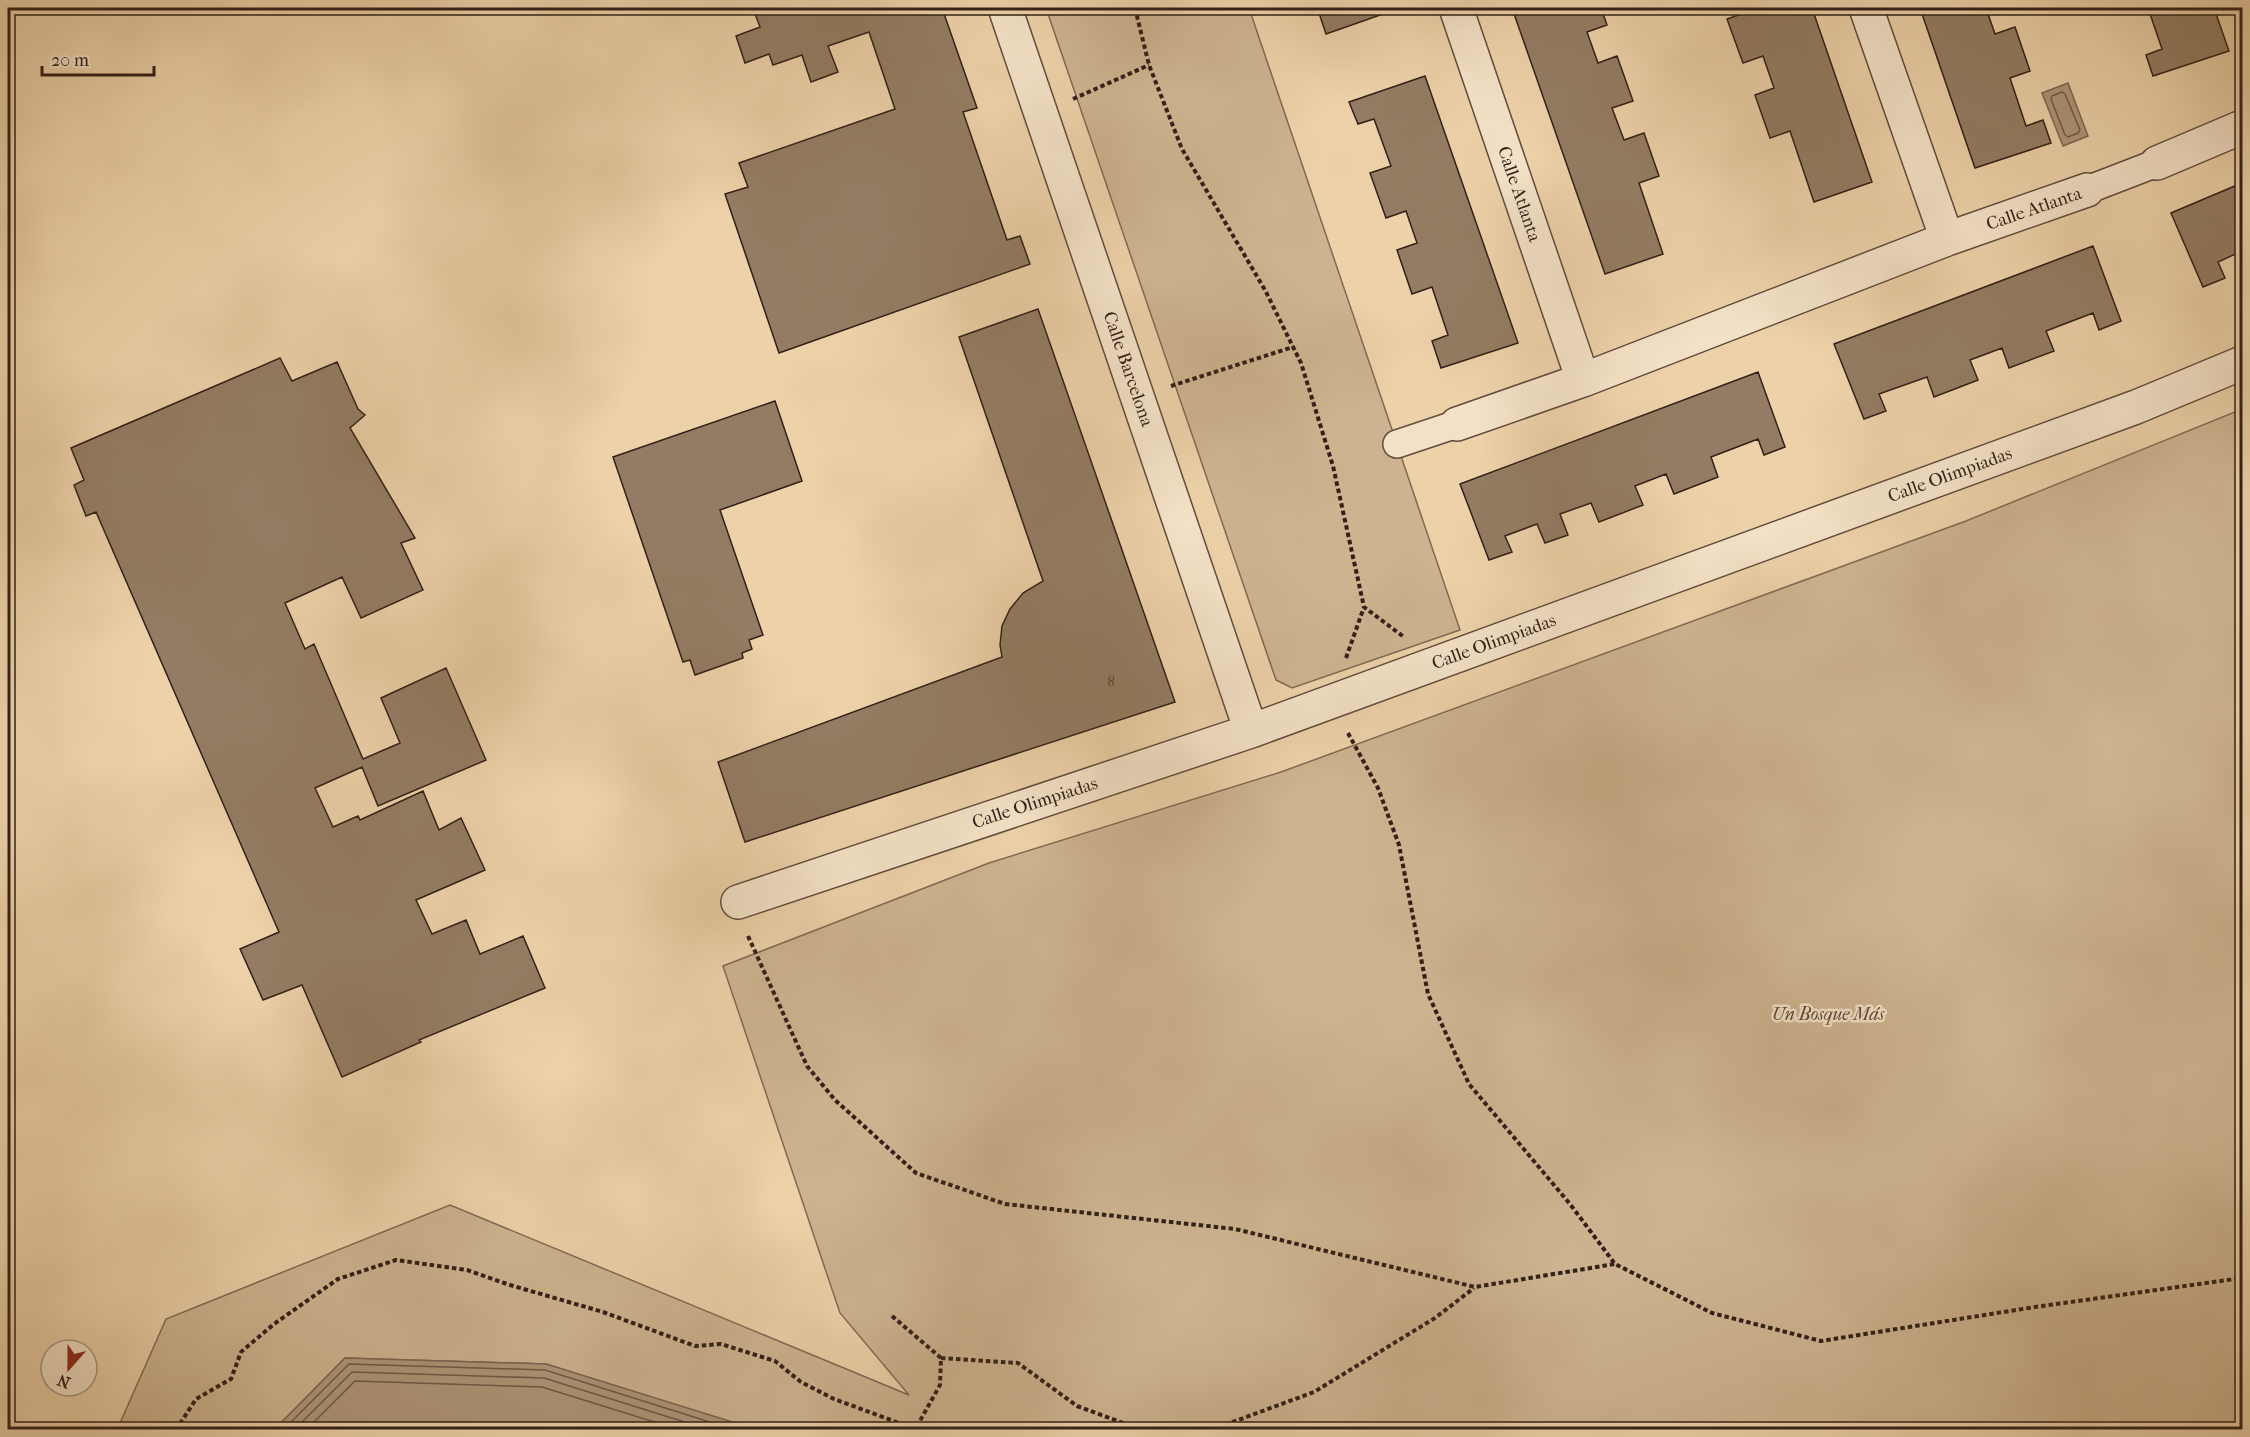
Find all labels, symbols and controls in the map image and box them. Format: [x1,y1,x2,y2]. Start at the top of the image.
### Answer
scale bar [42,39,154,77]
text: 20 m [51,50,89,71]
street label: Calle Atlanta [1493,144,1545,245]
street label: Calle Atlanta [1984,183,2085,235]
street label: Calle Barcelona [1099,309,1158,430]
street label: Calle Olimpiadas [1885,443,2015,507]
street label: Calle Olimpiadas [1429,610,1559,674]
house number: 8 [1107,672,1115,690]
street label: Calle Olimpiadas [970,773,1101,833]
park label: Un Bosque Más [1772,1004,1885,1025]
north arrow [39,1338,99,1398]
text: N [54,1370,73,1393]

